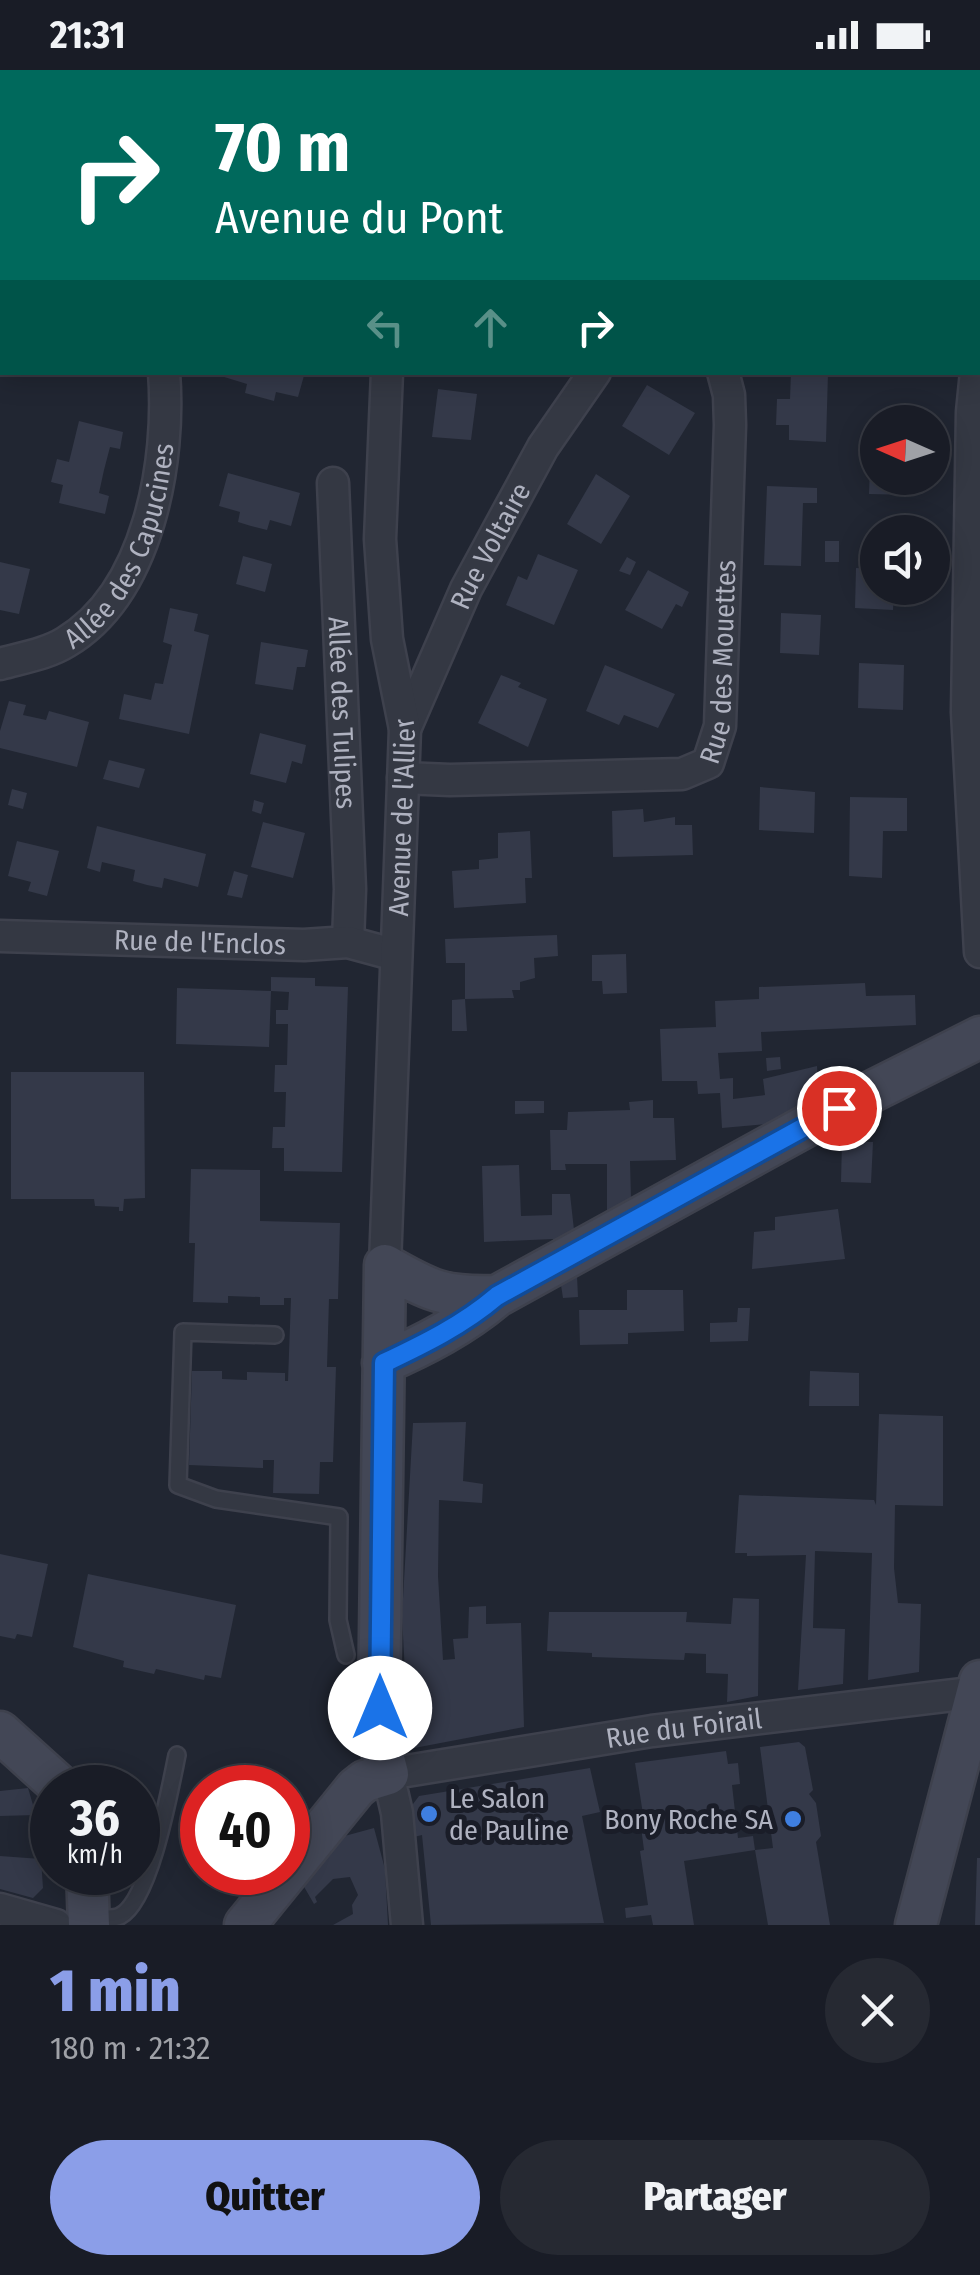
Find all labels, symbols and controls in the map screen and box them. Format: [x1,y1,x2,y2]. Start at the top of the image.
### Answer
text: 21:31 [50,12,126,58]
text: 70 m [215,106,350,190]
icon: right [50,110,180,240]
text: Avenue du Pont [215,191,503,245]
icon: left [358,300,413,355]
icon: ahead [463,300,518,355]
icon: right [568,300,623,355]
north arrow [860,405,950,495]
map controls [860,405,950,605]
street label: Allée des Capucines [58,442,180,655]
street label: Rue Voltaire [443,477,537,614]
button: sound [860,515,950,605]
street label: Rue des Mouettes [692,559,742,768]
street label: Allée des Tulipes [322,616,363,810]
street label: Avenue de l'Allier [382,715,422,917]
street label: Rue de l'Enclos [113,923,286,961]
pin [797,1066,882,1151]
icon: arrive [812,1081,867,1136]
position arrow [328,1656,432,1760]
street label: Rue du Foirail [604,1702,764,1755]
speed limit sign: 40 [180,1765,310,1895]
place label: Le Salon de Pauline [449,1782,569,1847]
text: 36 [70,1788,120,1848]
marker: Le Salon de Pauline [418,1803,440,1825]
place label: Bony Roche SA [604,1803,773,1836]
marker: Bony Roche SA [782,1808,804,1830]
text: km/h [67,1840,123,1870]
text: 1 min [50,1955,181,2027]
button: close [825,1958,930,2063]
text: 180 m · 21:32 [50,2029,210,2067]
button: Quitter [50,2140,480,2255]
button: Partager [500,2140,930,2255]

